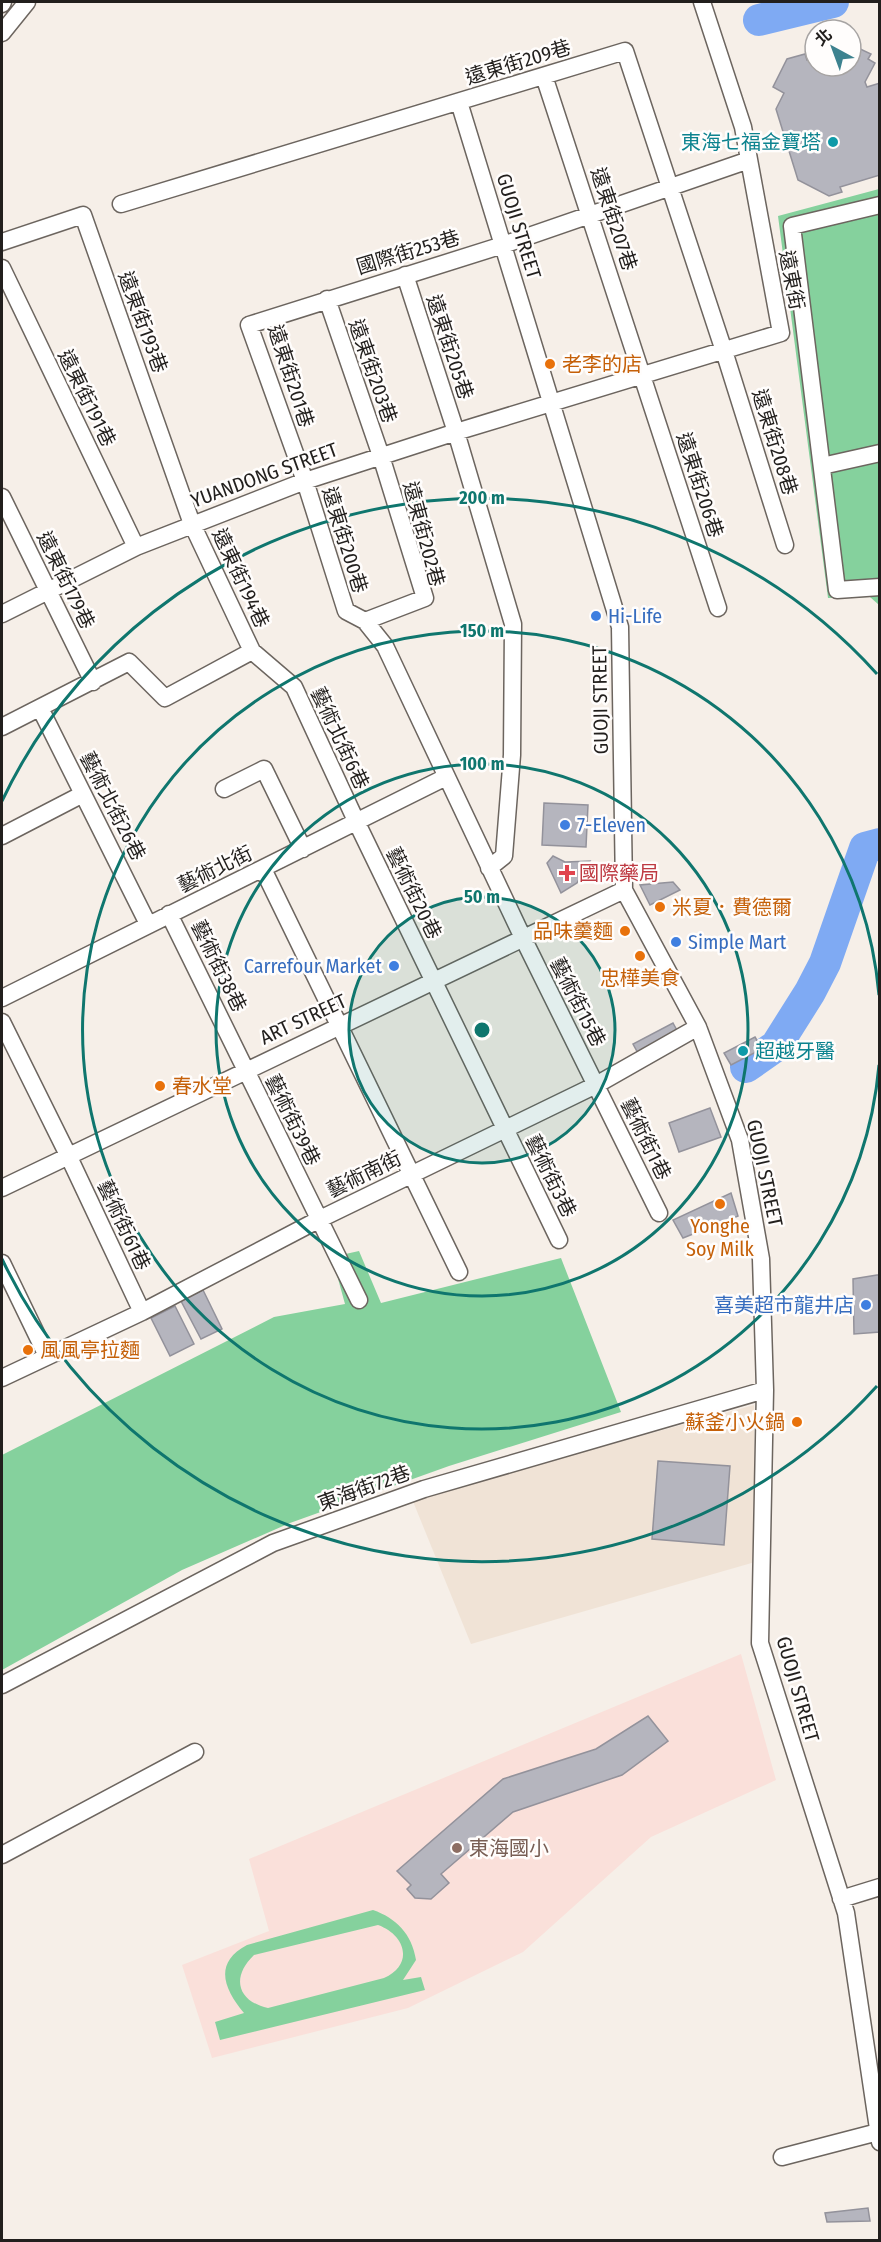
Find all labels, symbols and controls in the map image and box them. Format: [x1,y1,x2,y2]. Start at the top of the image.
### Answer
north arrow [803,18,863,78]
text: 北 [811,25,836,49]
street label: 遠東街209巷 [462,35,574,89]
place label: 東海七福金寶塔 [681,130,821,154]
marker: 東海七福金寶塔 [826,135,840,149]
street label: 遠東街207巷 [586,164,642,274]
street label: GUOJI STREET [492,171,547,282]
street label: 國際街253巷 [353,225,463,279]
street label: 遠東街 [774,248,810,312]
street label: 遠東街193巷 [114,268,172,376]
street label: 遠東街205巷 [422,292,478,402]
street label: 遠東街203巷 [344,316,402,426]
street label: 遠東街201巷 [263,322,319,430]
street label: 遠東街191巷 [53,346,121,450]
place label: 老李的店 [562,352,642,376]
marker: 老李的店 [543,357,557,371]
street label: 遠東街208巷 [748,386,802,498]
street label: 遠東街206巷 [672,429,728,541]
street label: YUANDONG STREET [187,437,341,513]
street label: 遠東街202巷 [398,479,450,589]
street label: 遠東街200巷 [317,484,373,596]
text: 200 m [458,487,505,509]
street label: 遠東街194巷 [208,524,274,632]
street label: 遠東街179巷 [32,527,100,633]
place label: Hi-Life [608,604,662,628]
marker: Hi-Life [589,609,603,623]
text: 150 m [460,620,504,642]
street label: GUOJI STREET [587,645,613,755]
street label: 藝術北街6巷 [306,683,374,793]
street label: 藝術北街26巷 [75,748,151,864]
text: 100 m [460,753,504,775]
place label: 7-Eleven [577,813,646,837]
marker: 7-Eleven [558,818,572,832]
street label: 藝術北街 [174,841,256,897]
street label: 藝術街20巷 [381,843,447,943]
place label: 國際藥局 [579,861,659,885]
marker: 國際藥局 [560,866,574,880]
text: 50 m [464,886,500,908]
place label: 米夏．費德爾 [672,895,792,919]
marker: 米夏．費德爾 [653,900,667,914]
street label: 藝術街38巷 [187,916,251,1016]
place label: 品味羹麵 [533,919,613,943]
marker: 品味羹麵 [618,924,632,938]
place label: Simple Mart [688,930,787,954]
marker: Simple Mart [669,935,683,949]
marker: 忠樺美食 [633,949,647,963]
street label: 藝術街15巷 [545,953,611,1051]
place label: Carrefour Market [244,954,382,978]
marker: Carrefour Market [387,959,401,973]
place label: 忠樺美食 [600,966,680,990]
street label: ART STREET [256,988,351,1049]
centre of rings [472,1020,492,1040]
place label: 超越牙醫 [755,1039,835,1063]
marker: 超越牙醫 [736,1044,750,1058]
street label: 藝術街39巷 [261,1070,325,1170]
place label: 春水堂 [172,1074,232,1098]
marker: 春水堂 [153,1079,167,1093]
street label: 藝術街1巷 [616,1094,676,1184]
street label: GUOJI STREET [742,1117,788,1229]
street label: 藝術街3巷 [521,1131,581,1221]
street label: 藝術南街 [323,1146,405,1202]
street label: 藝術街61巷 [93,1176,155,1274]
marker: Yonghe Soy Milk [713,1197,727,1211]
place label: Yonghe Soy Milk [686,1214,755,1261]
place label: 喜美超市龍井店 [714,1293,854,1317]
marker: 喜美超市龍井店 [859,1298,873,1312]
place label: 風風亭拉麵 [40,1338,140,1362]
marker: 風風亭拉麵 [21,1343,35,1357]
place label: 蘇釜小火鍋 [685,1410,785,1434]
marker: 蘇釜小火鍋 [790,1415,804,1429]
street label: 東海街72巷 [314,1460,414,1516]
street label: GUOJI STREET [771,1633,825,1745]
place label: 東海國小 [469,1836,549,1860]
marker: 東海國小 [450,1841,464,1855]

